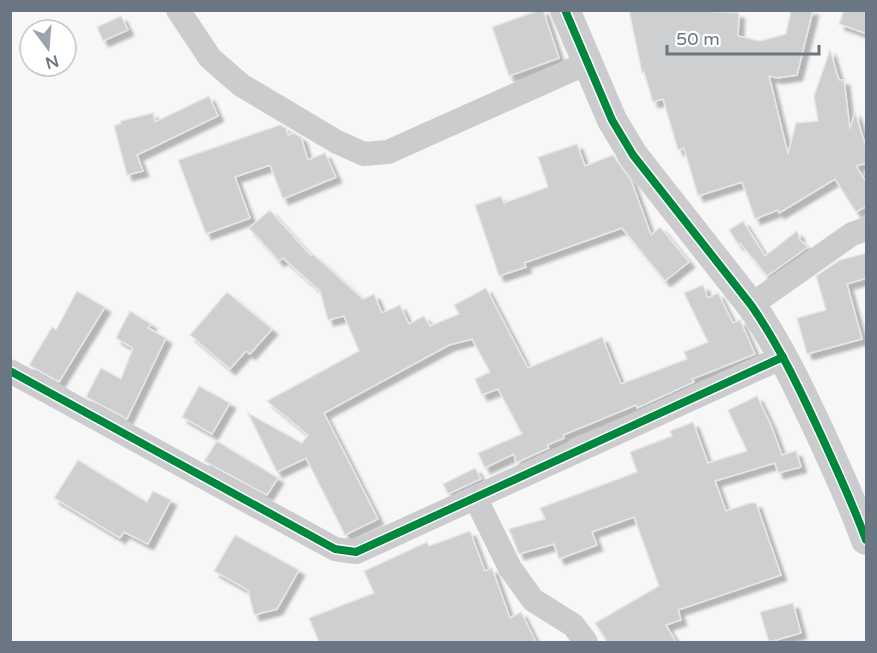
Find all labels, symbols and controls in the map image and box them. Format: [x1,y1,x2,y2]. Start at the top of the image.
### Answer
north arrow [18,18,78,78]
scale bar [667,18,818,56]
text: 50 m [676,28,720,50]
text: N [43,50,61,73]

